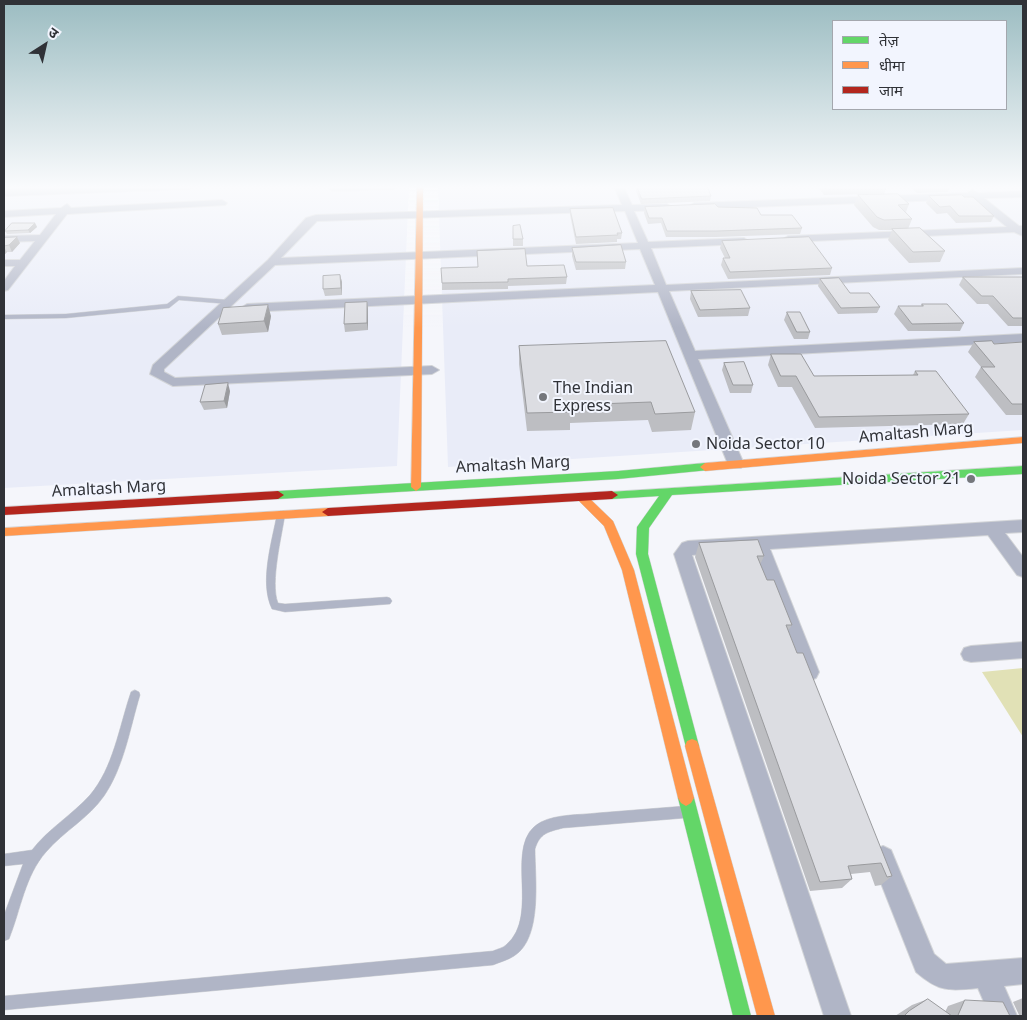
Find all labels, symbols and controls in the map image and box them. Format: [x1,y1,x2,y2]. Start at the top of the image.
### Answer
north arrow [20,20,70,70]
legend [832,20,1007,110]
text: उ [45,22,63,42]
text: तेज़ [879,30,899,50]
text: धीमा [879,55,905,75]
text: जाम [879,80,903,100]
place label: The Indian Express [553,378,633,416]
marker: The Indian Express [537,391,549,403]
street label: Amaltash Marg [858,418,974,448]
place label: Noida Sector 10 [706,434,825,454]
marker: Noida Sector 10 [690,438,702,450]
street label: Amaltash Marg [455,452,571,478]
place label: Noida Sector 21 [842,469,961,489]
marker: Noida Sector 21 [965,473,977,485]
street label: Amaltash Marg [51,476,167,502]

